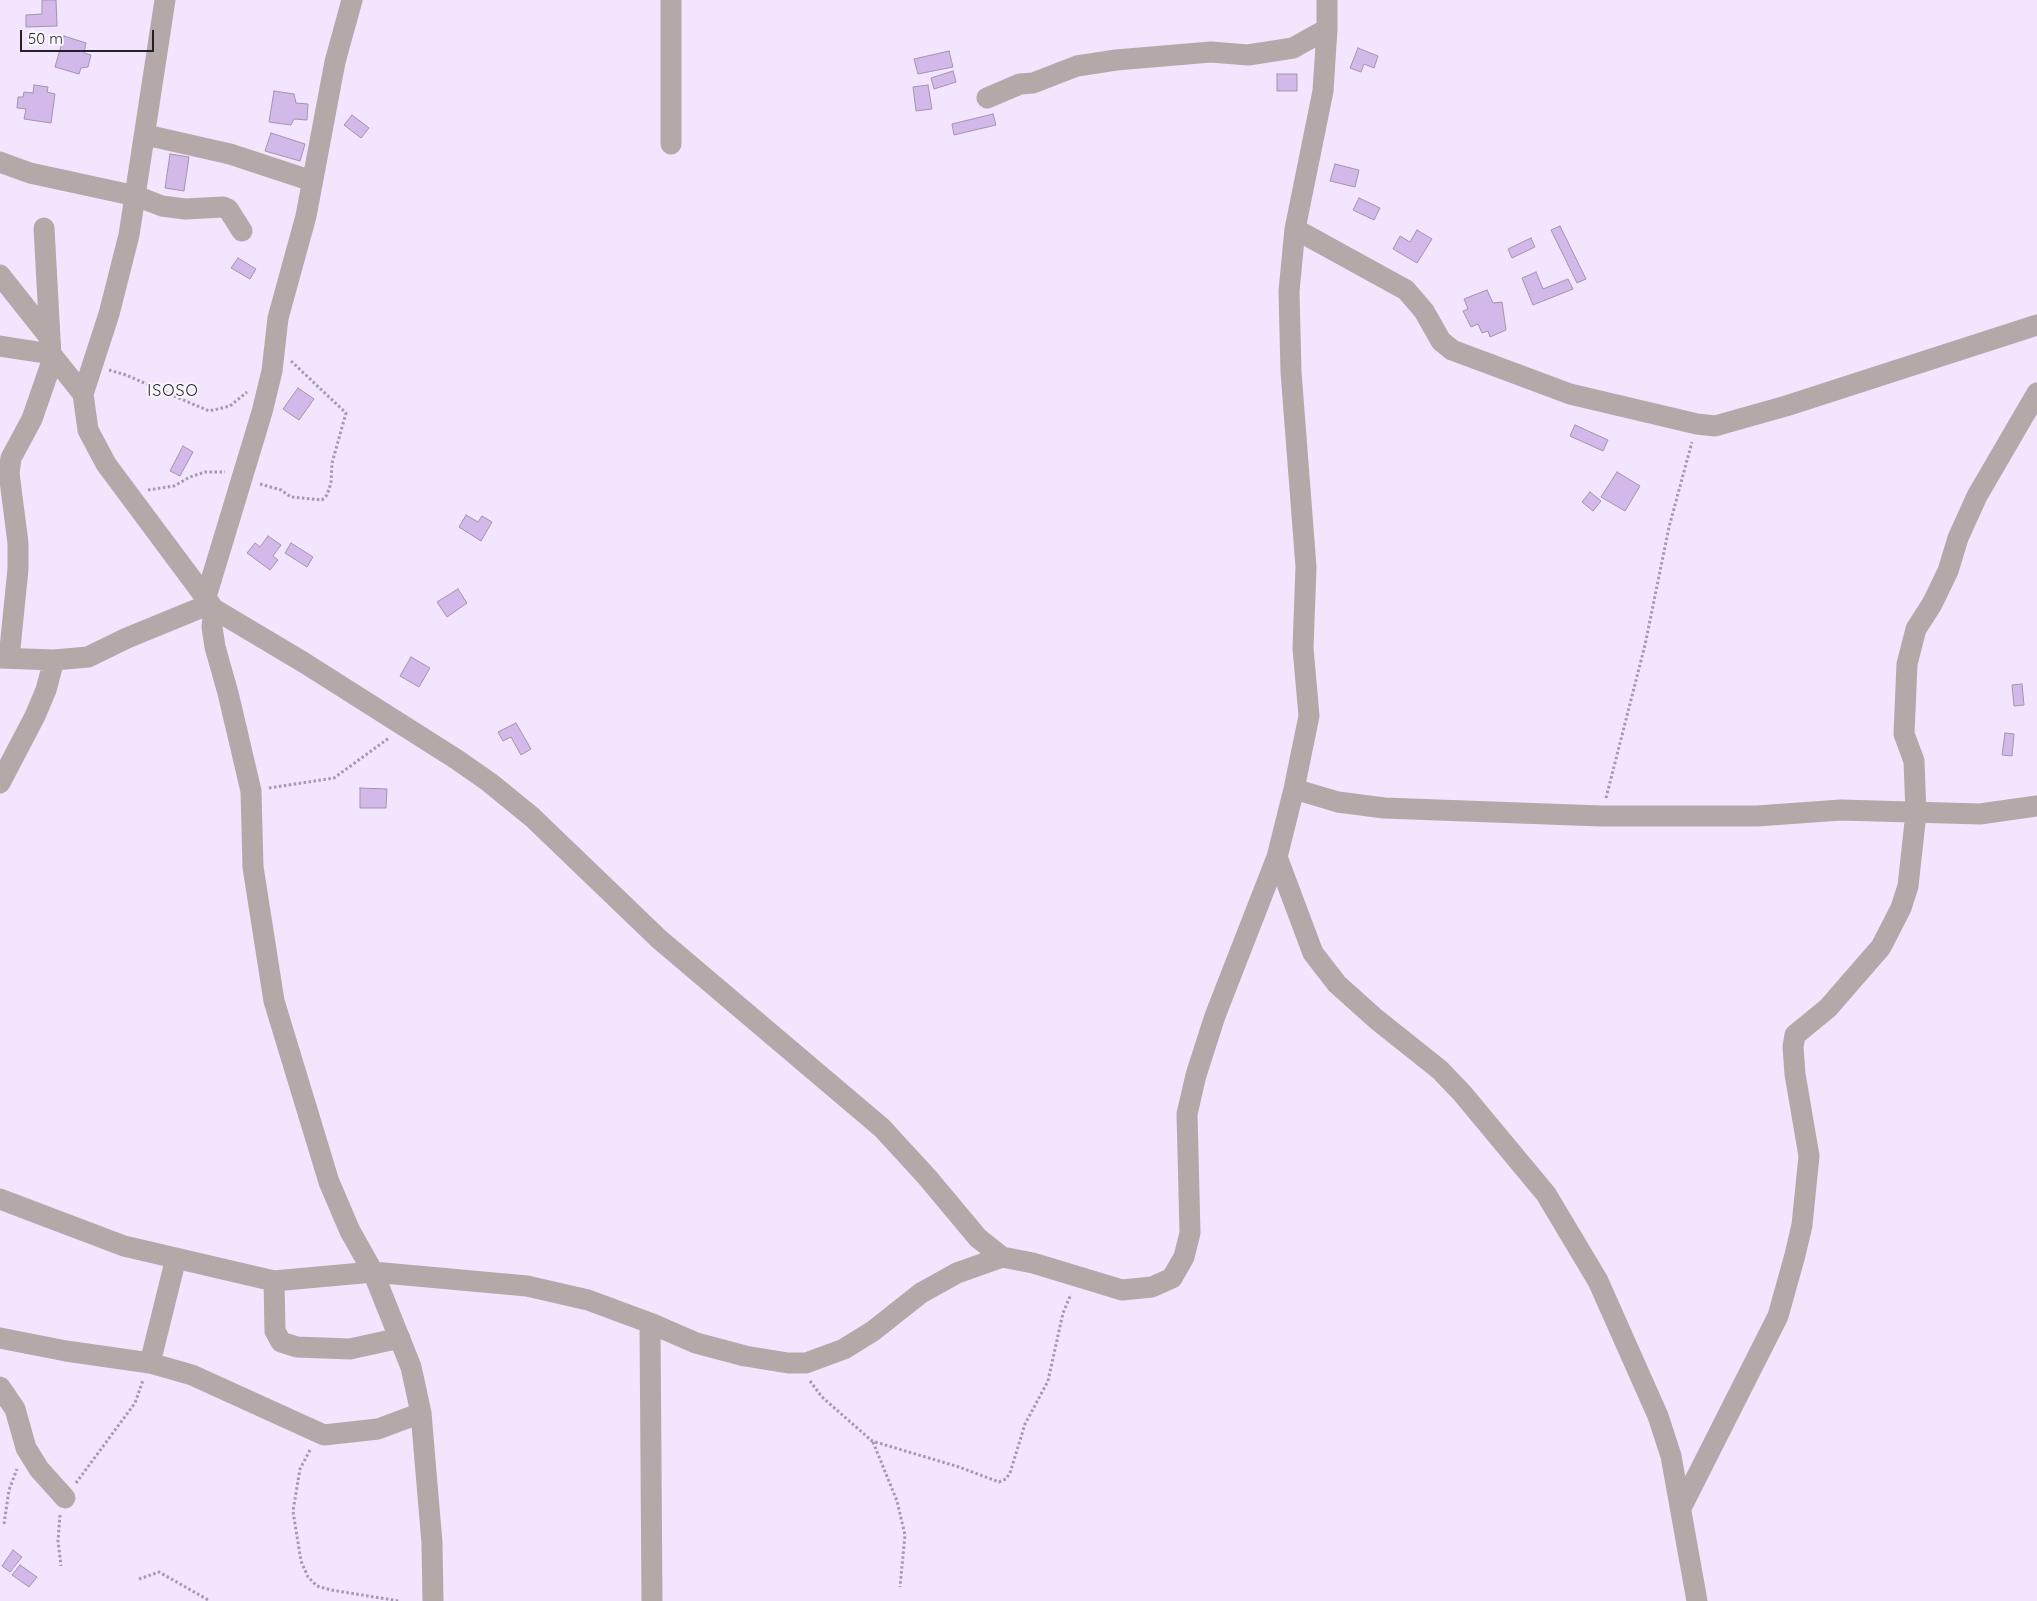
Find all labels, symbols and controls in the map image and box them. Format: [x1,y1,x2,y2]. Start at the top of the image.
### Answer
scale bar [22,20,156,52]
text: 50 m [28,29,63,48]
district label: ISOSO [147,381,199,401]

